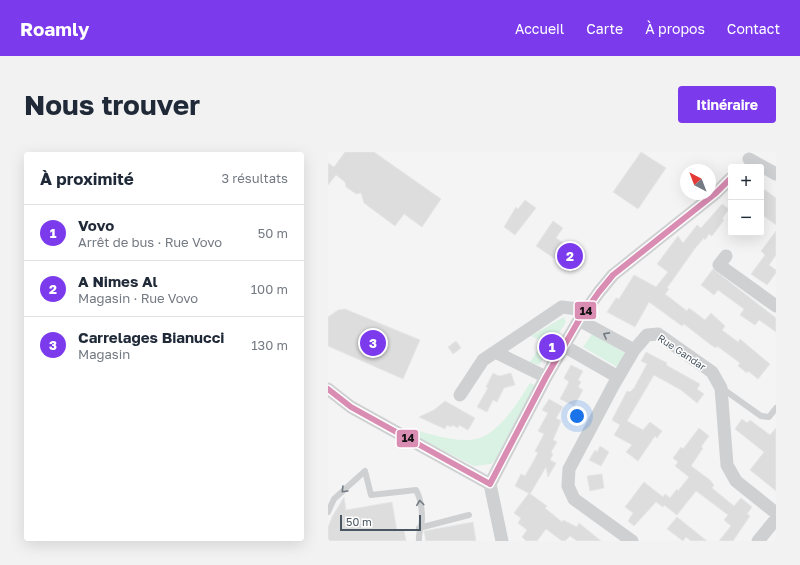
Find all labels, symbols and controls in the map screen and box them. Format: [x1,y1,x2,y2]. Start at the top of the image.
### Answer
text: Roamly [20,17,89,40]
text: Accueil [515,20,564,37]
text: Carte [586,20,623,37]
text: À propos [645,20,705,37]
text: Contact [727,20,780,37]
button: Itinéraire [678,86,776,123]
text: Nous trouver [24,88,200,121]
north arrow [680,164,716,200]
map controls [728,164,764,236]
button: + [728,164,764,200]
text: À proximité [40,168,134,189]
text: 3 résultats [222,170,288,186]
button: − [728,200,764,236]
text: Vovo [78,216,114,234]
text: 1 [50,225,56,241]
text: 50 m [258,225,288,241]
text: Arrêt de bus · Rue Vovo [78,234,222,250]
pin: 2 [557,241,583,271]
text: A Nimes Al [78,272,158,290]
text: 2 [49,281,57,297]
text: 100 m [251,281,288,297]
text: Magasin · Rue Vovo [78,290,198,306]
line badge: 14 [574,301,597,320]
text: 14 [580,304,592,317]
text: Carrelages Bianucci [78,328,224,346]
pin: 3 [360,328,386,358]
pin: 1 [539,332,565,362]
one-way arrow [603,332,611,340]
street label: Rue Gandar [656,332,708,373]
text: 3 [49,337,57,353]
text: 130 m [251,337,288,353]
text: Magasin [78,346,130,362]
your location [567,406,587,426]
line badge: 14 [396,429,419,448]
text: 14 [402,431,414,444]
one-way arrow [341,485,349,492]
one-way arrow [416,500,425,506]
scale bar [340,513,421,532]
text: 50 m [346,515,372,528]

